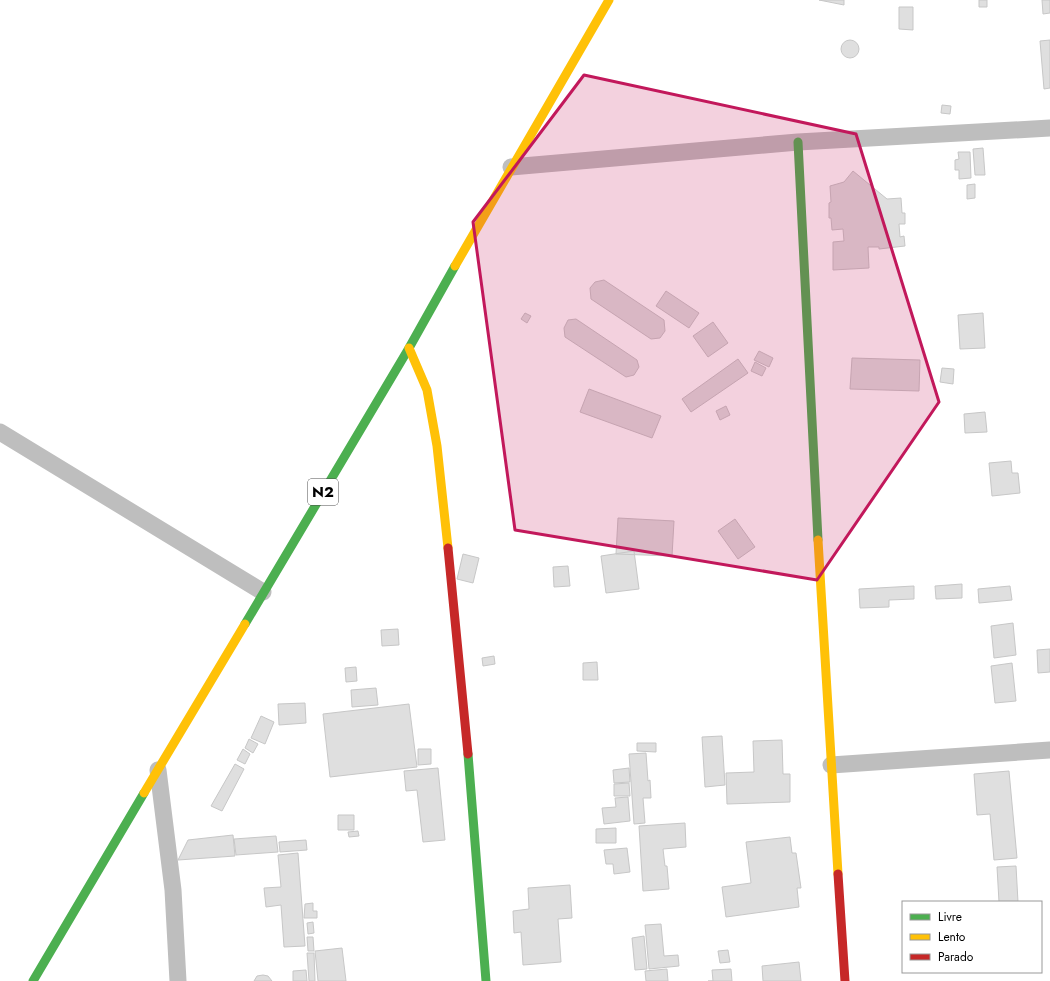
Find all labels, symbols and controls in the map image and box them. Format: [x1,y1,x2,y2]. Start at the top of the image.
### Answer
road number: N2 [308,479,338,505]
legend [902,901,1042,973]
text: Livre [938,908,962,926]
text: Lento [938,928,966,946]
text: Parado [938,948,974,966]

